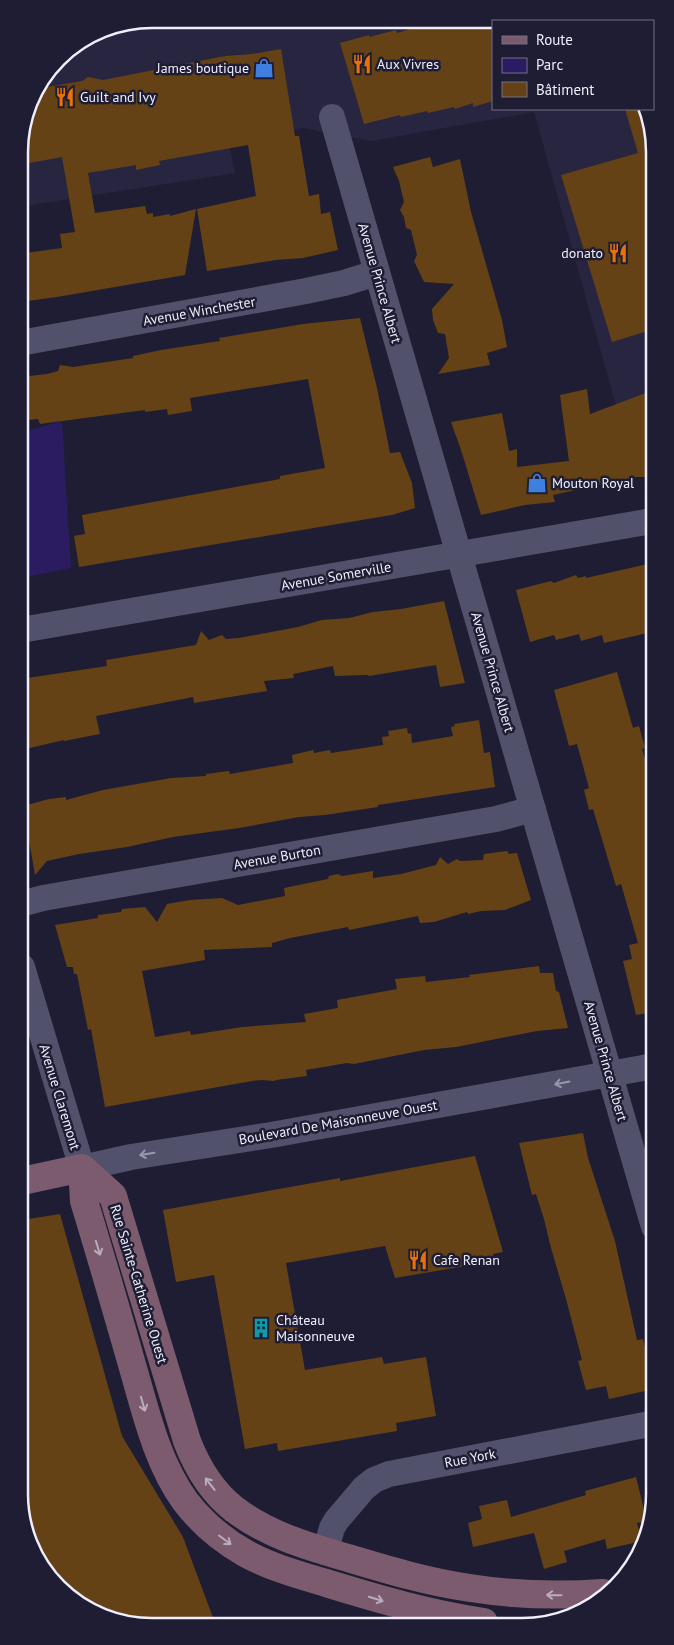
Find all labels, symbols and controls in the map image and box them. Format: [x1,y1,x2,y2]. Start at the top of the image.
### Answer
legend [492,20,654,110]
text: Route [536,30,573,49]
restaurant icon: Aux Vivres [351,53,373,75]
place label: Aux Vivres [377,55,439,73]
text: Parc [536,55,563,74]
shop icon: James boutique [253,57,275,79]
place label: James boutique [156,59,249,77]
text: Bâtiment [536,80,594,99]
restaurant icon: Guilt and Ivy [54,86,76,108]
place label: Guilt and Ivy [80,88,156,106]
street label: Avenue Prince Albert [354,221,406,345]
restaurant icon: donato [607,242,629,264]
place label: donato [561,244,603,262]
street label: Avenue Winchester [141,292,257,330]
shop icon: Mouton Royal [526,472,548,494]
place label: Mouton Royal [552,474,634,492]
street label: Avenue Somerville [280,557,392,595]
street label: Avenue Prince Albert [467,610,519,734]
street label: Avenue Burton [232,840,322,874]
street label: Avenue Prince Albert [580,999,632,1123]
street label: Avenue Claremont [35,1042,85,1152]
one-way arrow [554,1078,570,1088]
street label: Boulevard De Maisonneuve Ouest [237,1096,439,1148]
one-way arrow [140,1149,156,1159]
street label: Rue Sainte-Catherine Ouest [106,1202,172,1366]
one-way arrow [94,1239,104,1255]
restaurant icon: Cafe Renan [407,1249,429,1271]
place label: Cafe Renan [433,1251,500,1269]
place label: Château Maisonneuve [276,1311,355,1345]
building icon: Château Maisonneuve [250,1317,272,1339]
one-way arrow [139,1395,149,1411]
street label: Rue York [443,1444,497,1472]
one-way arrow [205,1477,215,1491]
one-way arrow [218,1535,232,1545]
one-way arrow [546,1590,562,1600]
one-way arrow [368,1594,384,1604]

